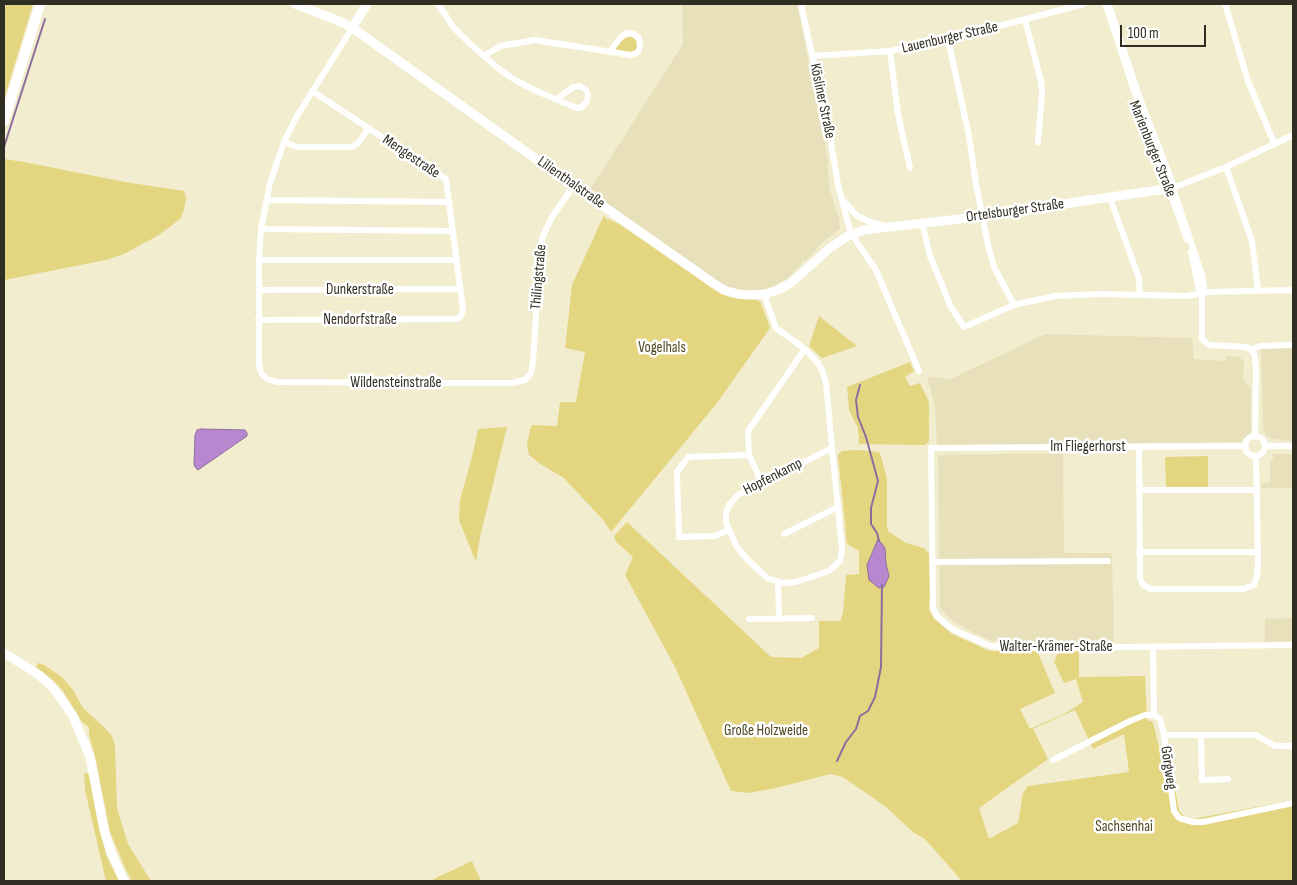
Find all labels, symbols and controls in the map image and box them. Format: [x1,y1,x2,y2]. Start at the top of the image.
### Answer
scale bar [1122,15,1208,47]
street label: Lauenburger Straße [900,18,1000,58]
text: 100 m [1128,24,1159,43]
street label: Kösliner Straße [805,62,839,140]
street label: Marienburger Straße [1124,98,1180,200]
street label: Mengestraße [379,131,443,183]
street label: Lilienthalstraße [534,153,608,213]
street label: Ortelsburger Straße [965,195,1065,227]
street label: Thilingstraße [527,244,551,310]
street label: Dunkerstraße [326,281,394,299]
street label: Nendorfstraße [323,311,397,329]
park label: Vogelhals [638,339,686,357]
street label: Wildensteinstraße [350,374,442,392]
street label: Im Fliegerhorst [1050,438,1126,456]
street label: Hopfenkamp [740,454,806,500]
street label: Walter-Krämer-Straße [999,638,1113,656]
park label: Große Holzweide [724,722,808,740]
street label: Görgweg [1156,745,1180,791]
park label: Sachsenhai [1095,818,1153,836]

